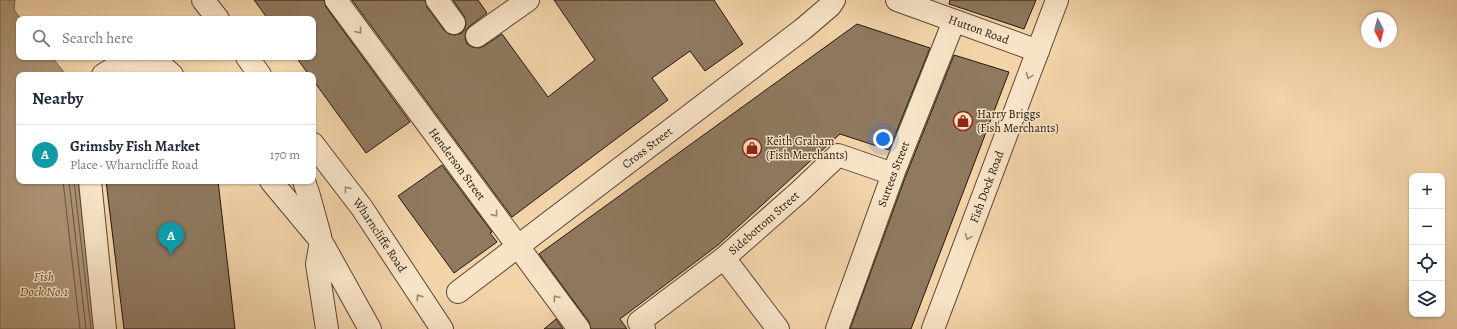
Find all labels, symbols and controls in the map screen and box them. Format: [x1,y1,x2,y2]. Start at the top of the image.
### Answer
street label: Hutton Road [946,11,1012,48]
north arrow [1361,12,1397,48]
search box [16,16,316,60]
icon: search [30,27,52,49]
one-way arrow [354,27,361,34]
text: Search here [62,28,133,48]
one-way arrow [1025,72,1033,79]
text: Nearby [32,87,83,110]
place label: Harry Briggs (Fish Merchants) [977,106,1059,136]
shop icon: Harry Briggs (Fish Merchants) [952,110,974,132]
street label: Cross Street [619,123,676,172]
street label: Henderson Street [425,125,489,204]
your location [873,129,893,149]
place label: Keith Graham (Fish Merchants) [766,133,848,163]
text: Grimsby Fish Market [70,136,200,156]
shop icon: Keith Graham (Fish Merchants) [741,137,763,159]
street label: Surtees Street [874,139,913,209]
text: A [41,146,49,163]
text: 170 m [270,146,300,163]
street label: Fish Dock Road [966,148,1008,225]
text: Place · Wharncliffe Road [70,156,198,173]
map controls [1409,173,1445,317]
button: + [1409,173,1445,209]
one-way arrow [345,186,352,193]
street label: Sidebottom Street [725,187,803,259]
street label: Wharncliffe Road [349,194,411,276]
button: − [1409,209,1445,245]
one-way arrow [490,210,497,217]
pin: A [158,222,184,255]
one-way arrow [965,233,973,240]
button: locate [1409,245,1445,281]
water label: Fish Dock No.1 [20,268,68,300]
button: layers [1409,281,1445,317]
one-way arrow [417,294,424,301]
one-way arrow [554,295,561,302]

